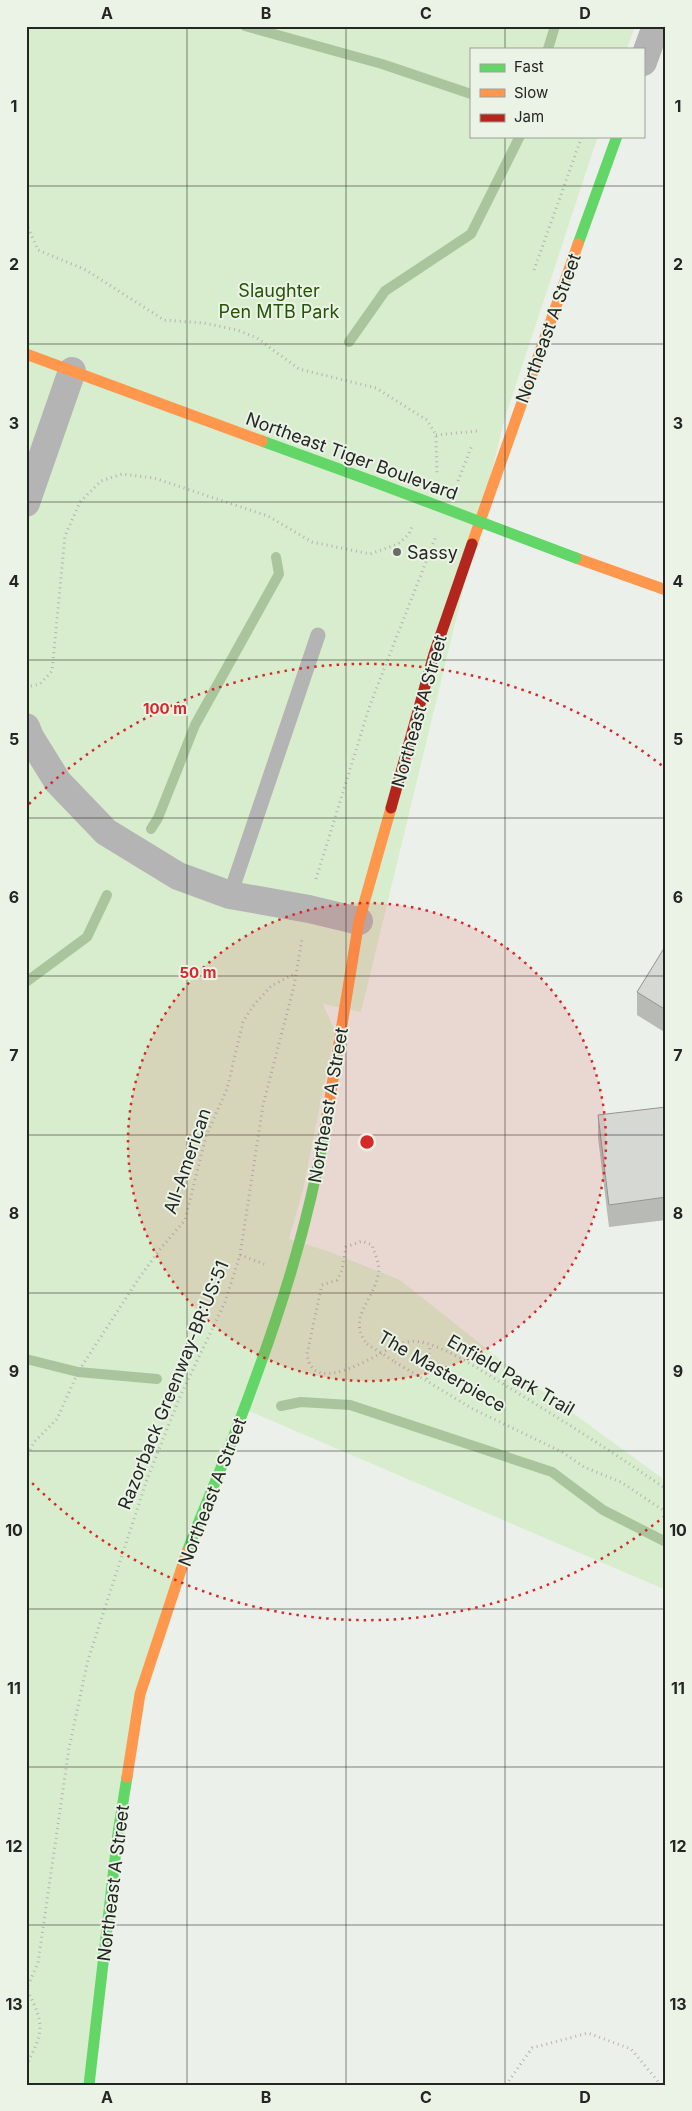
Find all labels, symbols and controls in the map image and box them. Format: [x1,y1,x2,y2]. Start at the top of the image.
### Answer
text: A [101,3,113,23]
text: B [261,3,271,23]
text: C [420,3,432,23]
text: D [579,3,591,23]
legend [470,48,644,138]
text: Fast [514,57,544,76]
text: Slow [514,83,548,102]
text: 1 [11,96,17,116]
text: 1 [675,96,681,116]
text: Jam [514,107,544,126]
street label: Northeast A Street [511,250,585,406]
text: 2 [9,254,19,274]
text: 2 [673,254,683,274]
park label: Slaughter Pen MTB Park [219,280,340,322]
street label: Northeast Tiger Boulevard [243,408,461,504]
text: 3 [9,413,19,433]
text: 3 [673,413,683,433]
place label: Sassy [407,542,458,563]
marker: Sassy [391,546,403,558]
text: 4 [9,571,20,591]
text: 4 [673,571,684,591]
street label: Northeast A Street [387,632,451,790]
text: 100 m [143,699,187,718]
text: 5 [9,729,19,749]
text: 5 [673,729,683,749]
text: 6 [9,887,19,907]
text: 6 [673,887,683,907]
text: 50 m [180,963,216,982]
street label: Northeast A Street [304,1026,352,1184]
text: 7 [9,1045,19,1065]
text: 7 [673,1045,683,1065]
street label: All-American [159,1106,215,1216]
centre of rings [358,1133,376,1151]
text: 8 [9,1203,19,1223]
text: 8 [673,1203,683,1223]
street label: Razorback Greenway-BR:US:51 [113,1258,233,1512]
street label: The Masterpiece [375,1326,509,1416]
street label: Enfield Park Trail [444,1330,578,1420]
text: 9 [9,1361,19,1381]
text: 9 [673,1361,683,1381]
street label: Northeast A Street [174,1415,250,1569]
text: 10 [5,1520,23,1540]
text: 10 [669,1520,687,1540]
text: 11 [7,1678,21,1698]
text: 11 [671,1678,685,1698]
street label: Northeast A Street [93,1803,133,1962]
text: 12 [6,1836,22,1856]
text: 12 [670,1836,686,1856]
text: 13 [5,1994,23,2014]
text: 13 [669,1994,687,2014]
text: A [101,2087,113,2107]
text: B [261,2087,271,2107]
text: C [420,2087,432,2107]
text: D [579,2087,591,2107]

